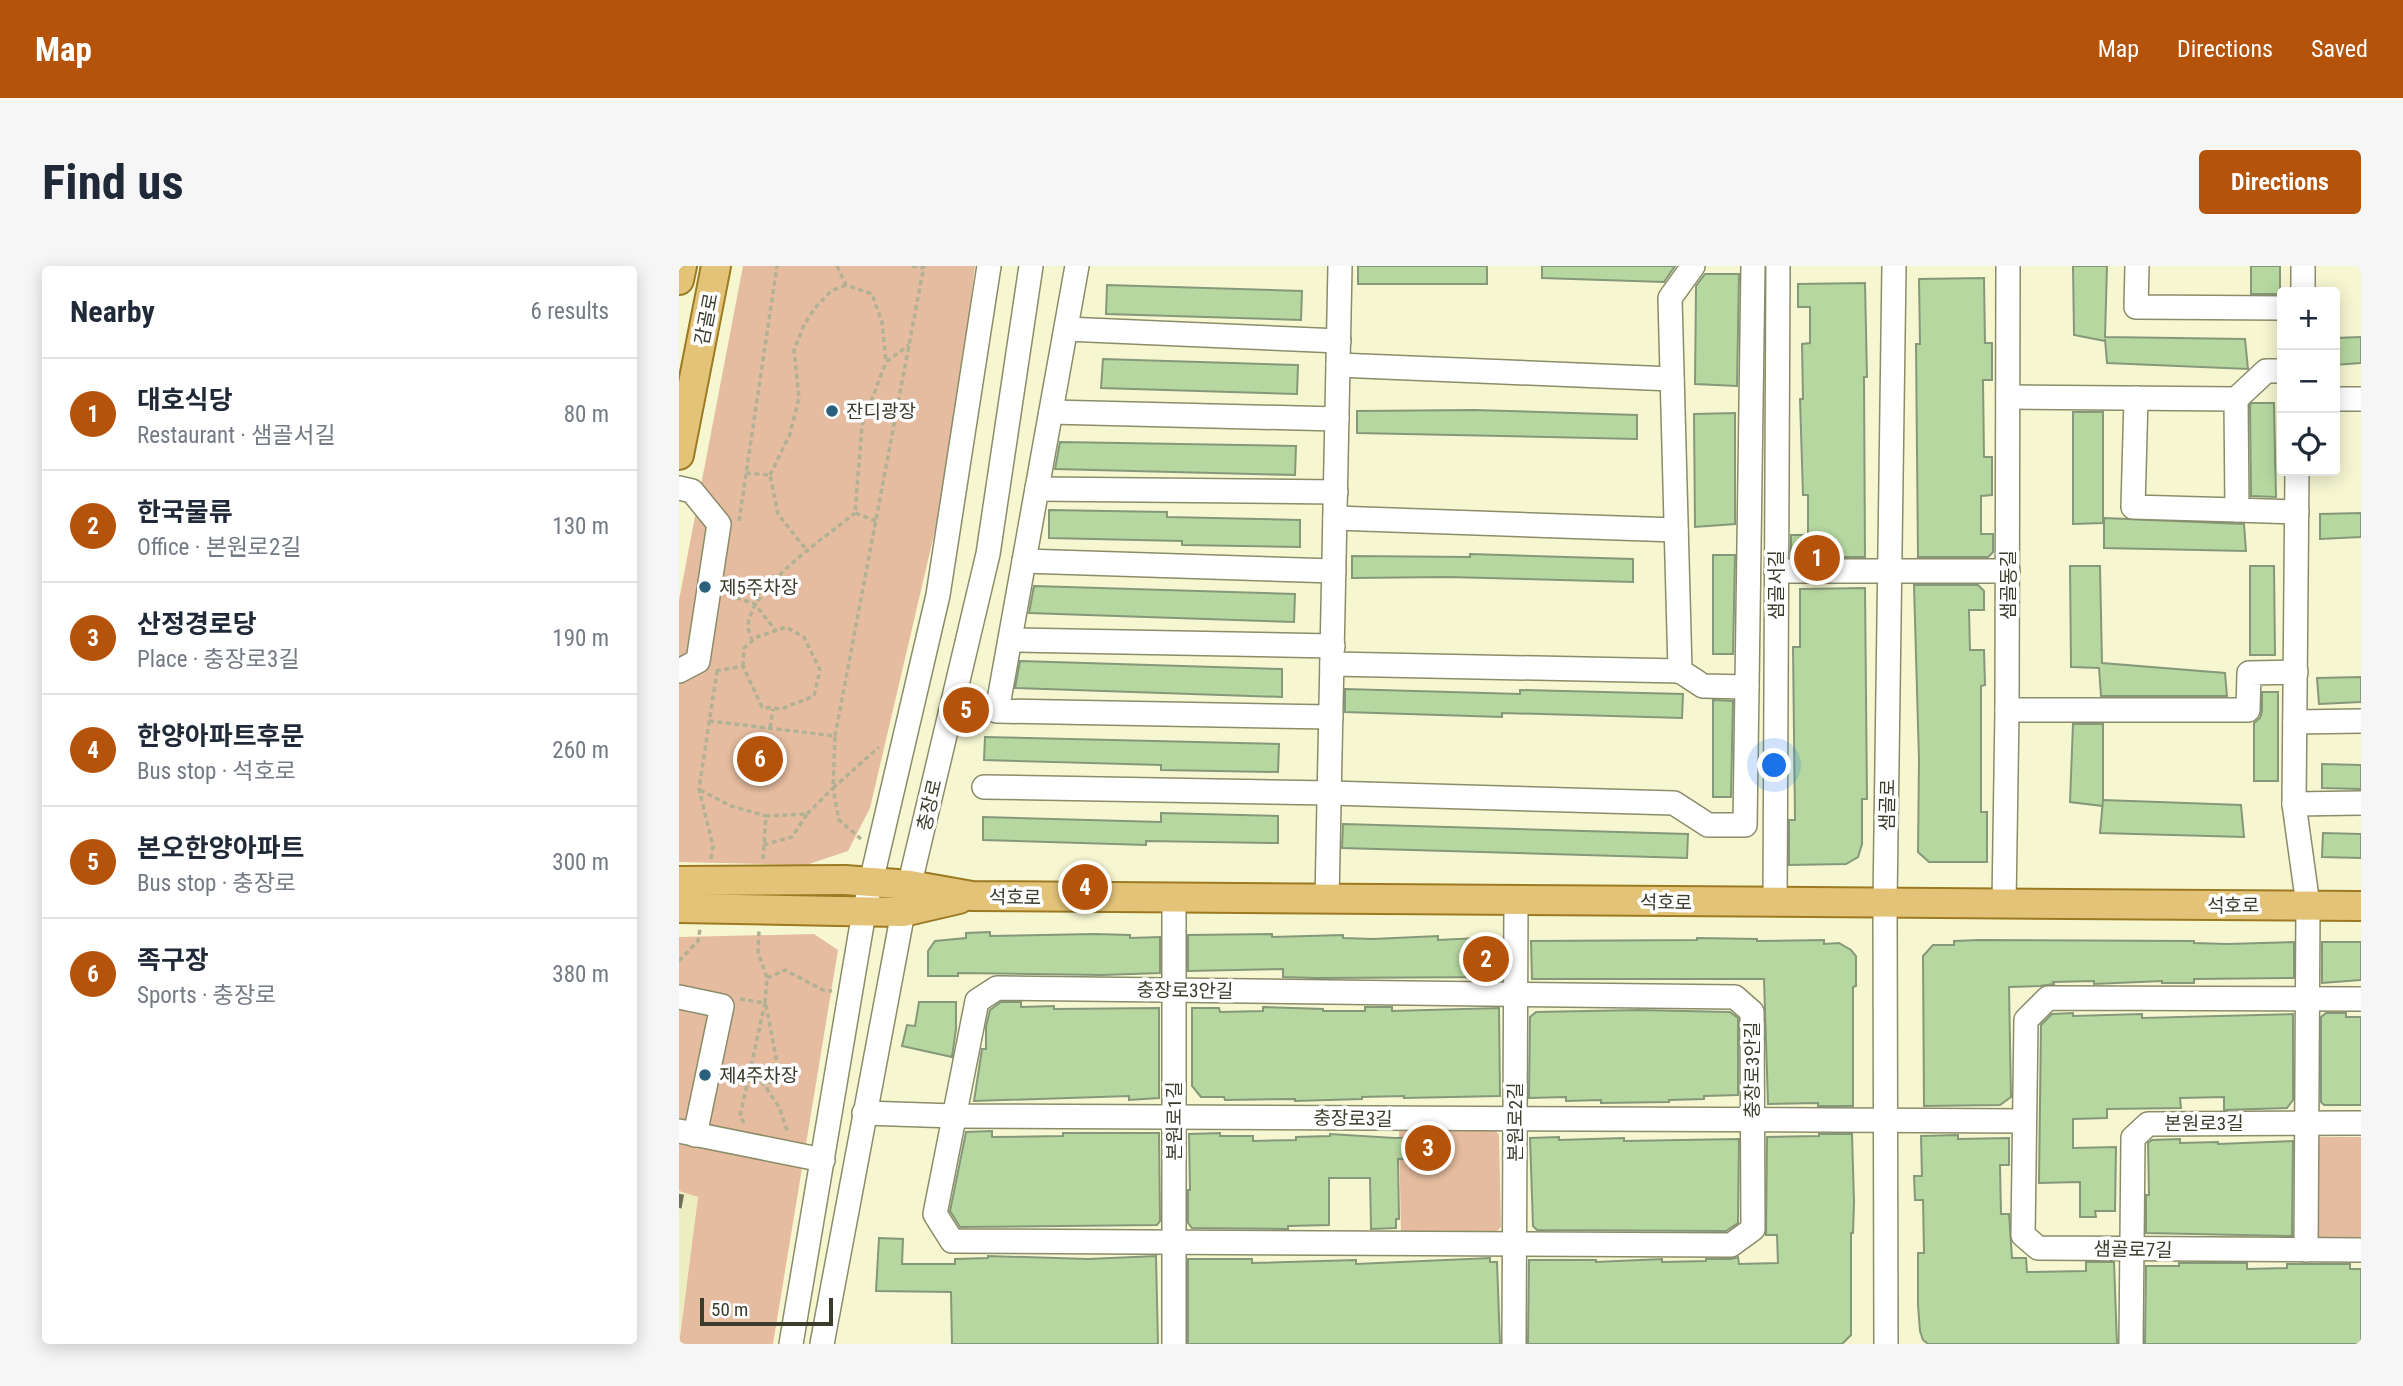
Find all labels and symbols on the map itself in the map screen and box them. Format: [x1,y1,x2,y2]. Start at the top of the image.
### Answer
street label: 감골로 [690,291,723,347]
place label: 잔디광장 [846,400,916,423]
marker: 잔디광장 [824,403,840,419]
pin: 1 [1794,532,1840,584]
street label: 샘골서길 [1765,550,1788,620]
street label: 샘골동길 [1997,550,2020,620]
place label: 제5주차장 [719,576,798,599]
marker: 제5주차장 [697,579,713,595]
pin: 5 [943,684,989,736]
pin: 6 [737,733,783,785]
your location [1757,748,1791,782]
street label: 충장로 [912,777,947,833]
street label: 샘골로 [1876,779,1899,831]
pin: 4 [1062,861,1108,913]
street label: 석호로 [989,886,1041,909]
street label: 석호로 [1640,891,1692,914]
street label: 석호로 [2207,894,2259,917]
pin: 2 [1463,933,1509,985]
street label: 충장로3안길 [1136,978,1234,1003]
street label: 충장로3안길 [1741,1022,1764,1118]
place label: 제4주차장 [719,1064,798,1087]
marker: 제4주차장 [697,1067,713,1083]
street label: 본원로1길 [1163,1081,1186,1161]
street label: 본원로2길 [1504,1082,1527,1162]
street label: 충장로3길 [1313,1106,1393,1131]
street label: 본원로3길 [2164,1112,2244,1135]
pin: 3 [1405,1122,1451,1174]
street label: 샘골로7길 [2093,1237,2173,1262]
scale bar [700,1295,833,1327]

